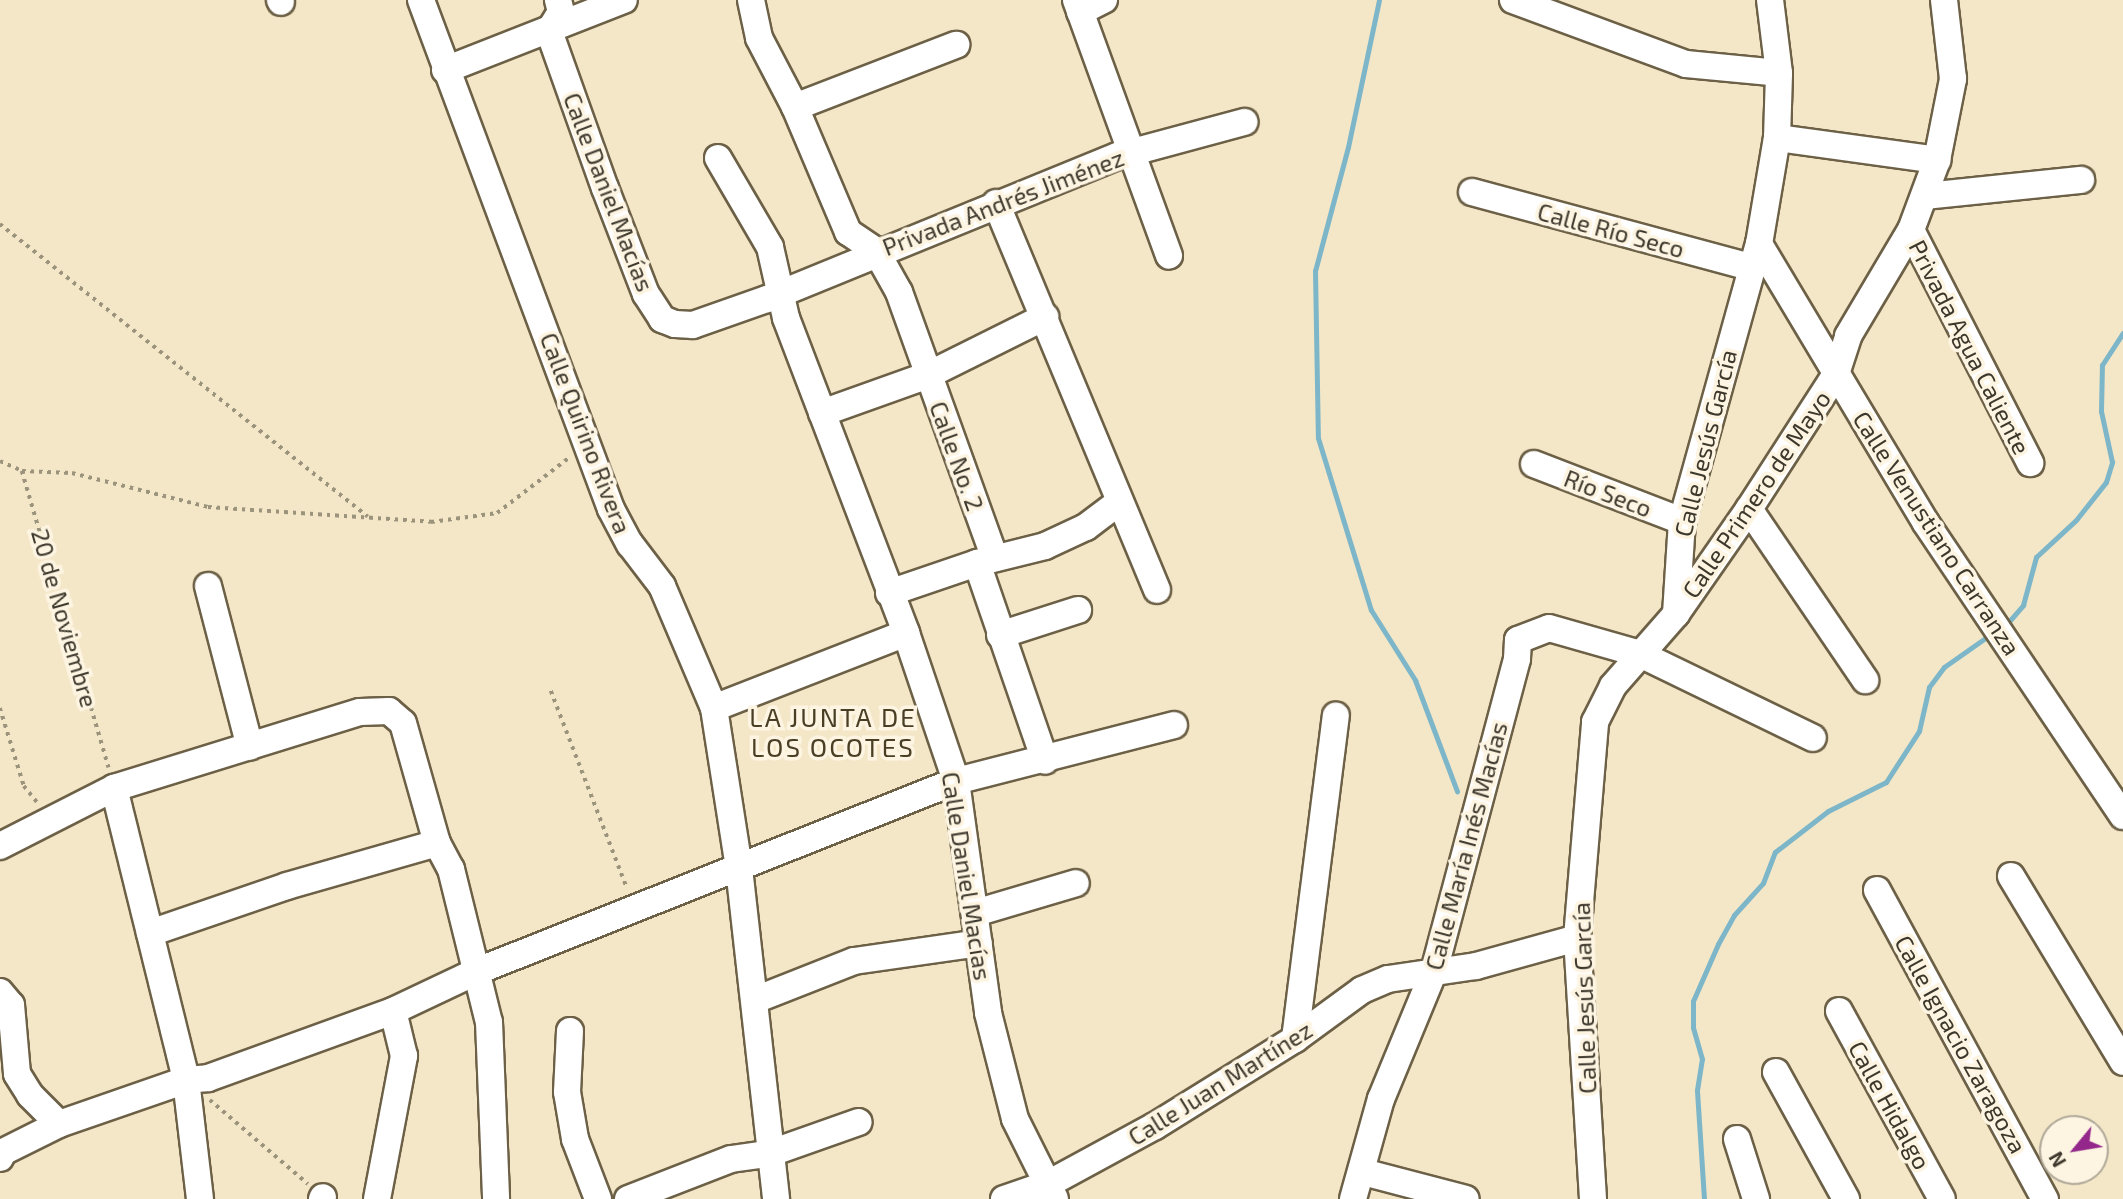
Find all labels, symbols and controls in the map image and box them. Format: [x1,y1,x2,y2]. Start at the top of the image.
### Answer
street label: Calle Daniel Macías [558,88,660,296]
street label: Privada Andrés Jiménez [878,142,1128,262]
street label: Calle Río Seco [1535,197,1687,263]
street label: Privada Agua Caliente [1903,235,2037,459]
street label: Calle Quirino Rivera [534,329,638,537]
street label: Calle Jesús García [1668,346,1742,540]
street label: Calle Primero de Mayo [1676,385,1836,603]
street label: Calle No. 2 [924,397,990,515]
street label: Calle Venustiano Carranza [1847,405,2027,661]
street label: Río Seco [1560,463,1656,523]
street label: 20 de Noviembre [26,526,104,710]
district label: LA JUNTA DE LOS OCOTES [750,701,916,762]
street label: Calle María Inés Macías [1419,719,1513,973]
street label: Calle Daniel Macías [936,770,998,982]
street label: Calle Jesús García [1566,901,1602,1095]
street label: Calle Ignacio Zaragoza [1889,930,2033,1158]
street label: Calle Juan Martínez [1123,1015,1317,1151]
street label: Calle Hidalgo [1843,1036,1937,1174]
north arrow [2039,1115,2109,1185]
text: N [2044,1148,2071,1171]

